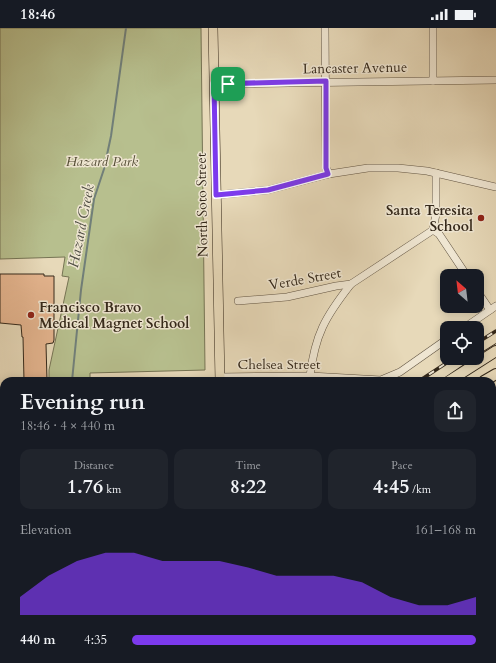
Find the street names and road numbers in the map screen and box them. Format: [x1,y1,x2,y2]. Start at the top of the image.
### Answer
street label: Lancaster Avenue [303,58,407,78]
street label: North Soto Street [192,152,212,257]
street label: Verde Street [267,263,343,295]
street label: Chelsea Street [238,355,321,374]

